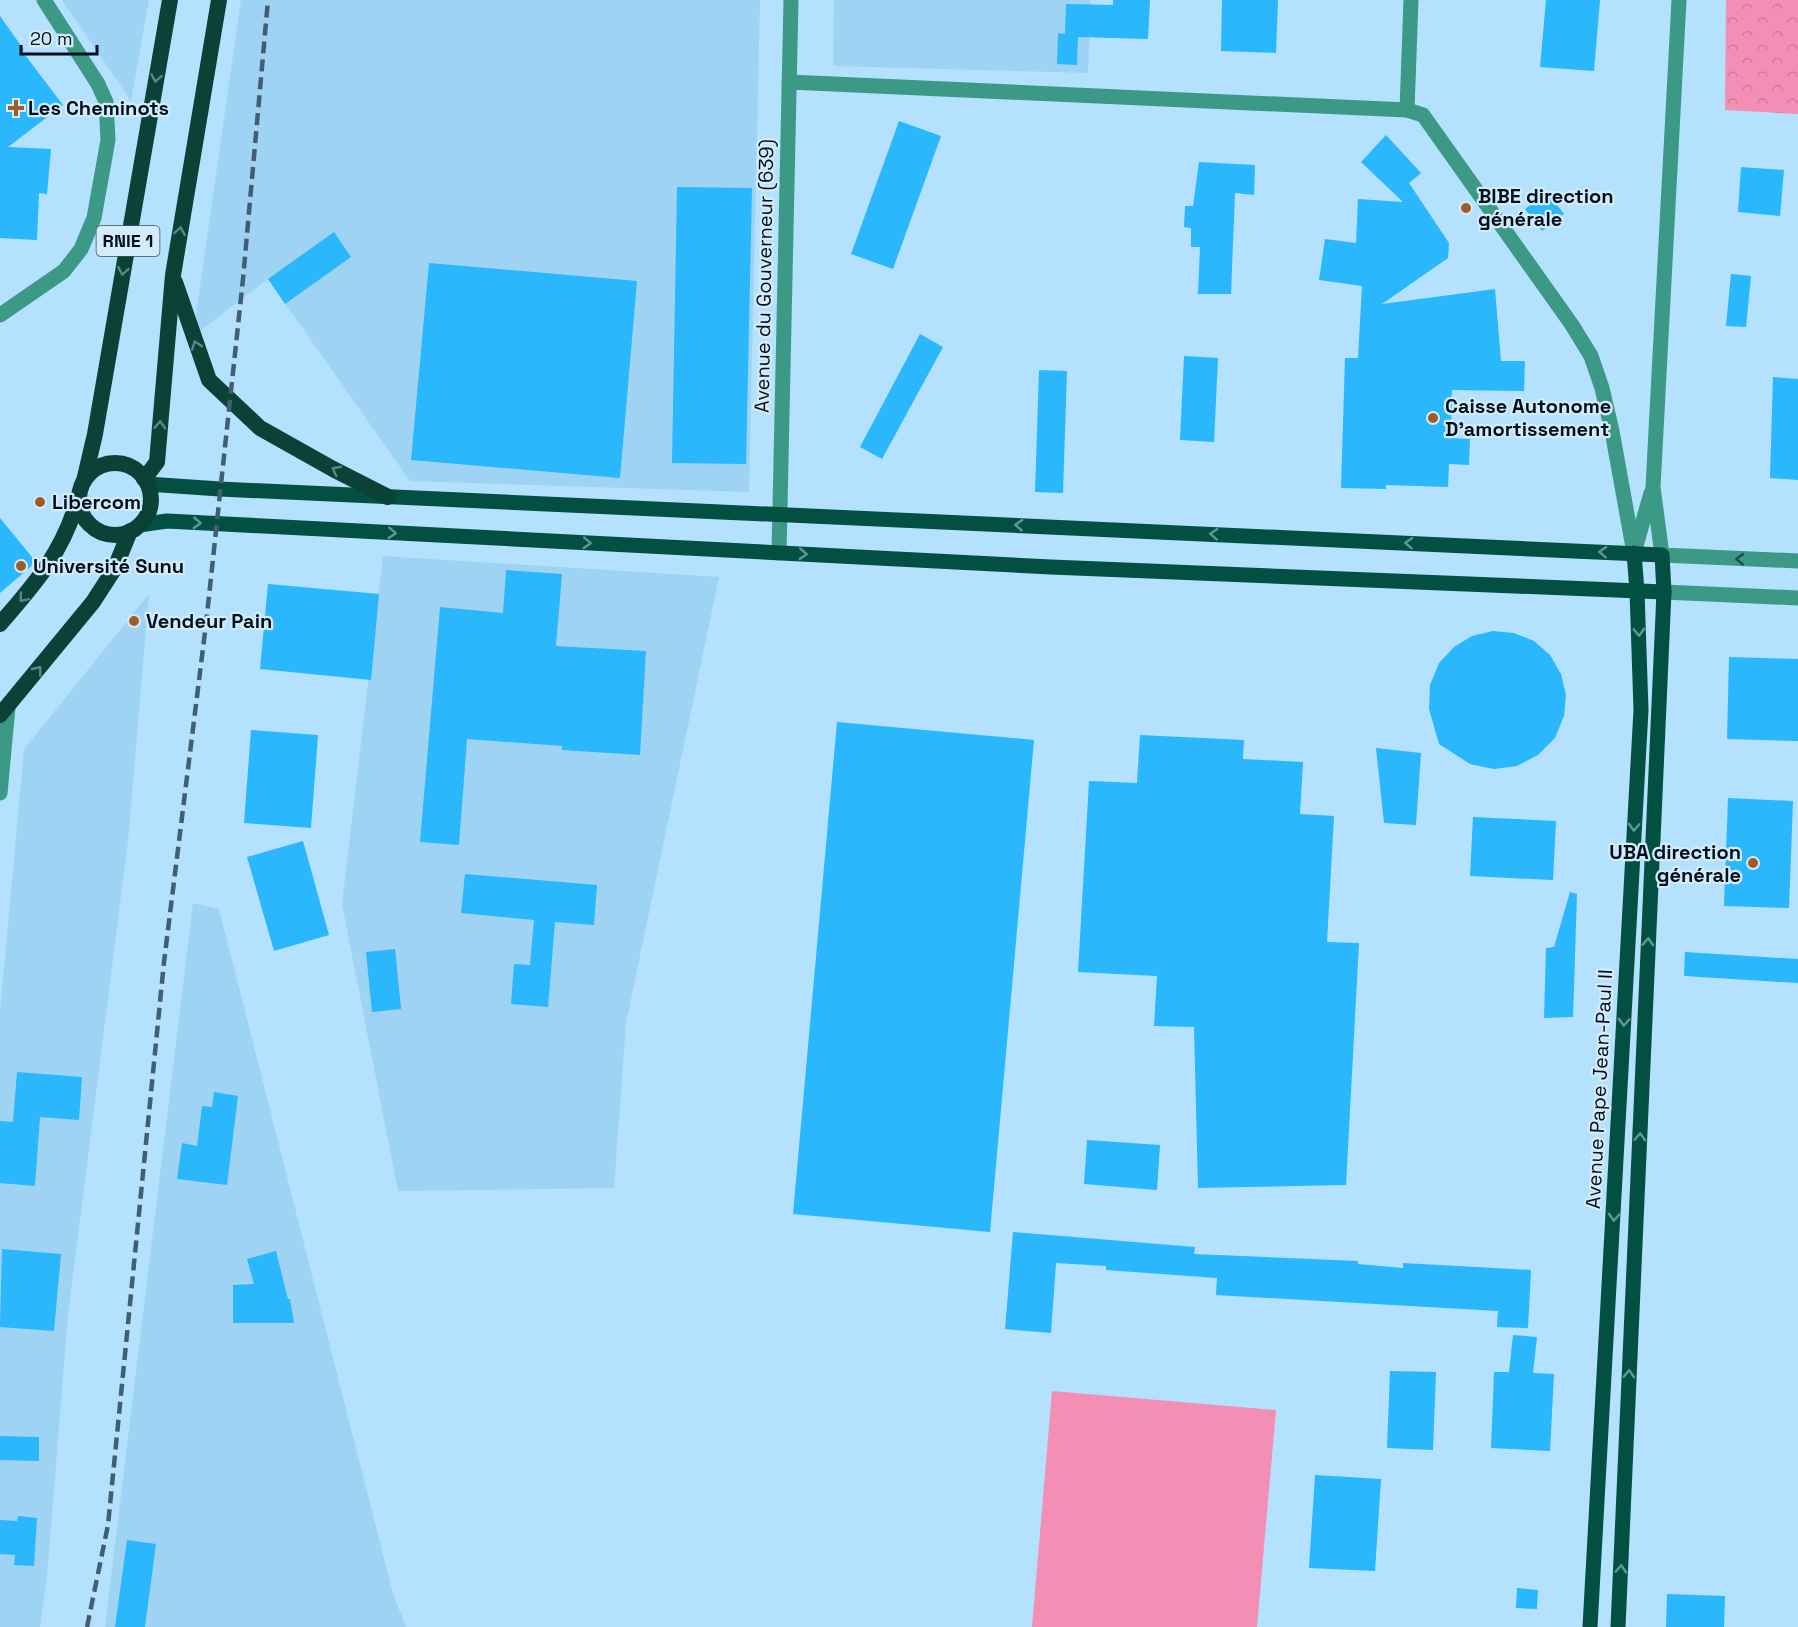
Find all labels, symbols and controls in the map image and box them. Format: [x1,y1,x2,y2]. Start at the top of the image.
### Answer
scale bar [21,18,98,56]
text: 20 m [30,27,73,50]
one-way arrow [151,74,163,83]
place label: Les Cheminots [28,95,169,121]
marker: Les Cheminots [9,101,23,115]
street label: Avenue du Gouverneur (639) [749,139,779,413]
place label: BIBE direction générale [1478,183,1614,232]
marker: BIBE direction générale [1459,201,1473,215]
road number: RNIE 1 [96,226,160,256]
one-way arrow [173,227,186,237]
one-way arrow [118,266,130,275]
one-way arrow [191,340,204,350]
place label: Caisse Autonome D'amortissement [1445,393,1611,442]
marker: Caisse Autonome D'amortissement [1426,411,1440,425]
one-way arrow [153,420,166,429]
one-way arrow [332,466,343,478]
place label: Libercom [52,489,141,515]
marker: Libercom [33,495,47,509]
one-way arrow [193,516,202,529]
one-way arrow [1015,519,1024,532]
one-way arrow [388,526,397,539]
one-way arrow [1209,528,1218,540]
one-way arrow [582,536,591,549]
one-way arrow [1404,536,1413,549]
one-way arrow [1599,545,1608,558]
one-way arrow [798,548,807,561]
one-way arrow [1735,552,1744,565]
place label: Université Sunu [33,553,184,579]
marker: Université Sunu [14,559,28,573]
one-way arrow [19,591,30,602]
place label: Vendeur Pain [146,608,272,634]
marker: Vendeur Pain [127,614,141,628]
one-way arrow [1632,628,1645,637]
one-way arrow [30,666,41,677]
one-way arrow [1628,823,1641,832]
place label: UBA direction générale [1609,839,1741,888]
marker: UBA direction générale [1746,856,1760,870]
one-way arrow [1642,938,1655,947]
street label: Avenue Pape Jean-Paul II [1580,968,1618,1210]
one-way arrow [1618,1017,1631,1026]
one-way arrow [1633,1132,1646,1141]
one-way arrow [1607,1212,1620,1221]
one-way arrow [1623,1369,1636,1378]
one-way arrow [1614,1564,1627,1573]

